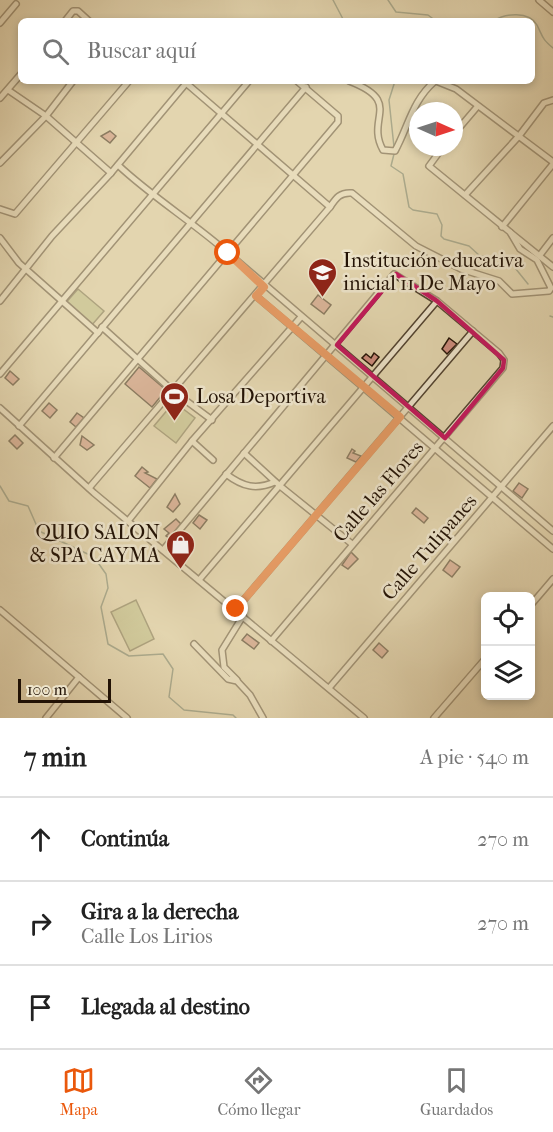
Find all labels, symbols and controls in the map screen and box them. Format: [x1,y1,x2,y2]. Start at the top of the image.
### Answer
search box [18,18,535,84]
icon: search [39,35,72,68]
text: Buscar aquí [87,38,196,64]
north arrow [409,102,463,156]
route start [214,239,240,265]
place label: Institución educativa inicial 11 De Mayo [343,249,524,295]
school or university icon: Institución educativa inicial 11 De Mayo [306,256,338,298]
sports icon: Losa Deportiva [159,380,191,422]
place label: Losa Deportiva [196,385,326,408]
street label: Calle las Flores [328,436,428,547]
street label: Calle Tulipanes [377,490,482,605]
place label: QUIO SALON & SPA CAYMA [29,521,161,567]
shop icon: QUIO SALON & SPA CAYMA [165,528,197,570]
map controls [481,592,535,700]
button: locate [481,592,535,646]
route end [222,595,248,621]
button: layers [481,646,535,700]
scale bar [18,676,111,704]
text: 100 m [27,680,67,699]
text: 7 min [24,742,87,773]
text: A pie · 540 m [420,746,529,769]
icon: ahead [24,823,57,856]
text: Continúa [81,826,169,852]
text: 270 m [477,828,529,851]
text: Gira a la derecha [81,899,238,925]
icon: right [24,907,57,940]
text: 270 m [477,912,529,935]
text: Calle Los Lirios [81,925,213,948]
icon: arrive [24,991,57,1024]
text: Llegada al destino [81,994,250,1020]
tab: Mapa [60,1064,98,1119]
tab: Cómo llegar [217,1064,300,1119]
tab: Guardados [420,1064,493,1119]

